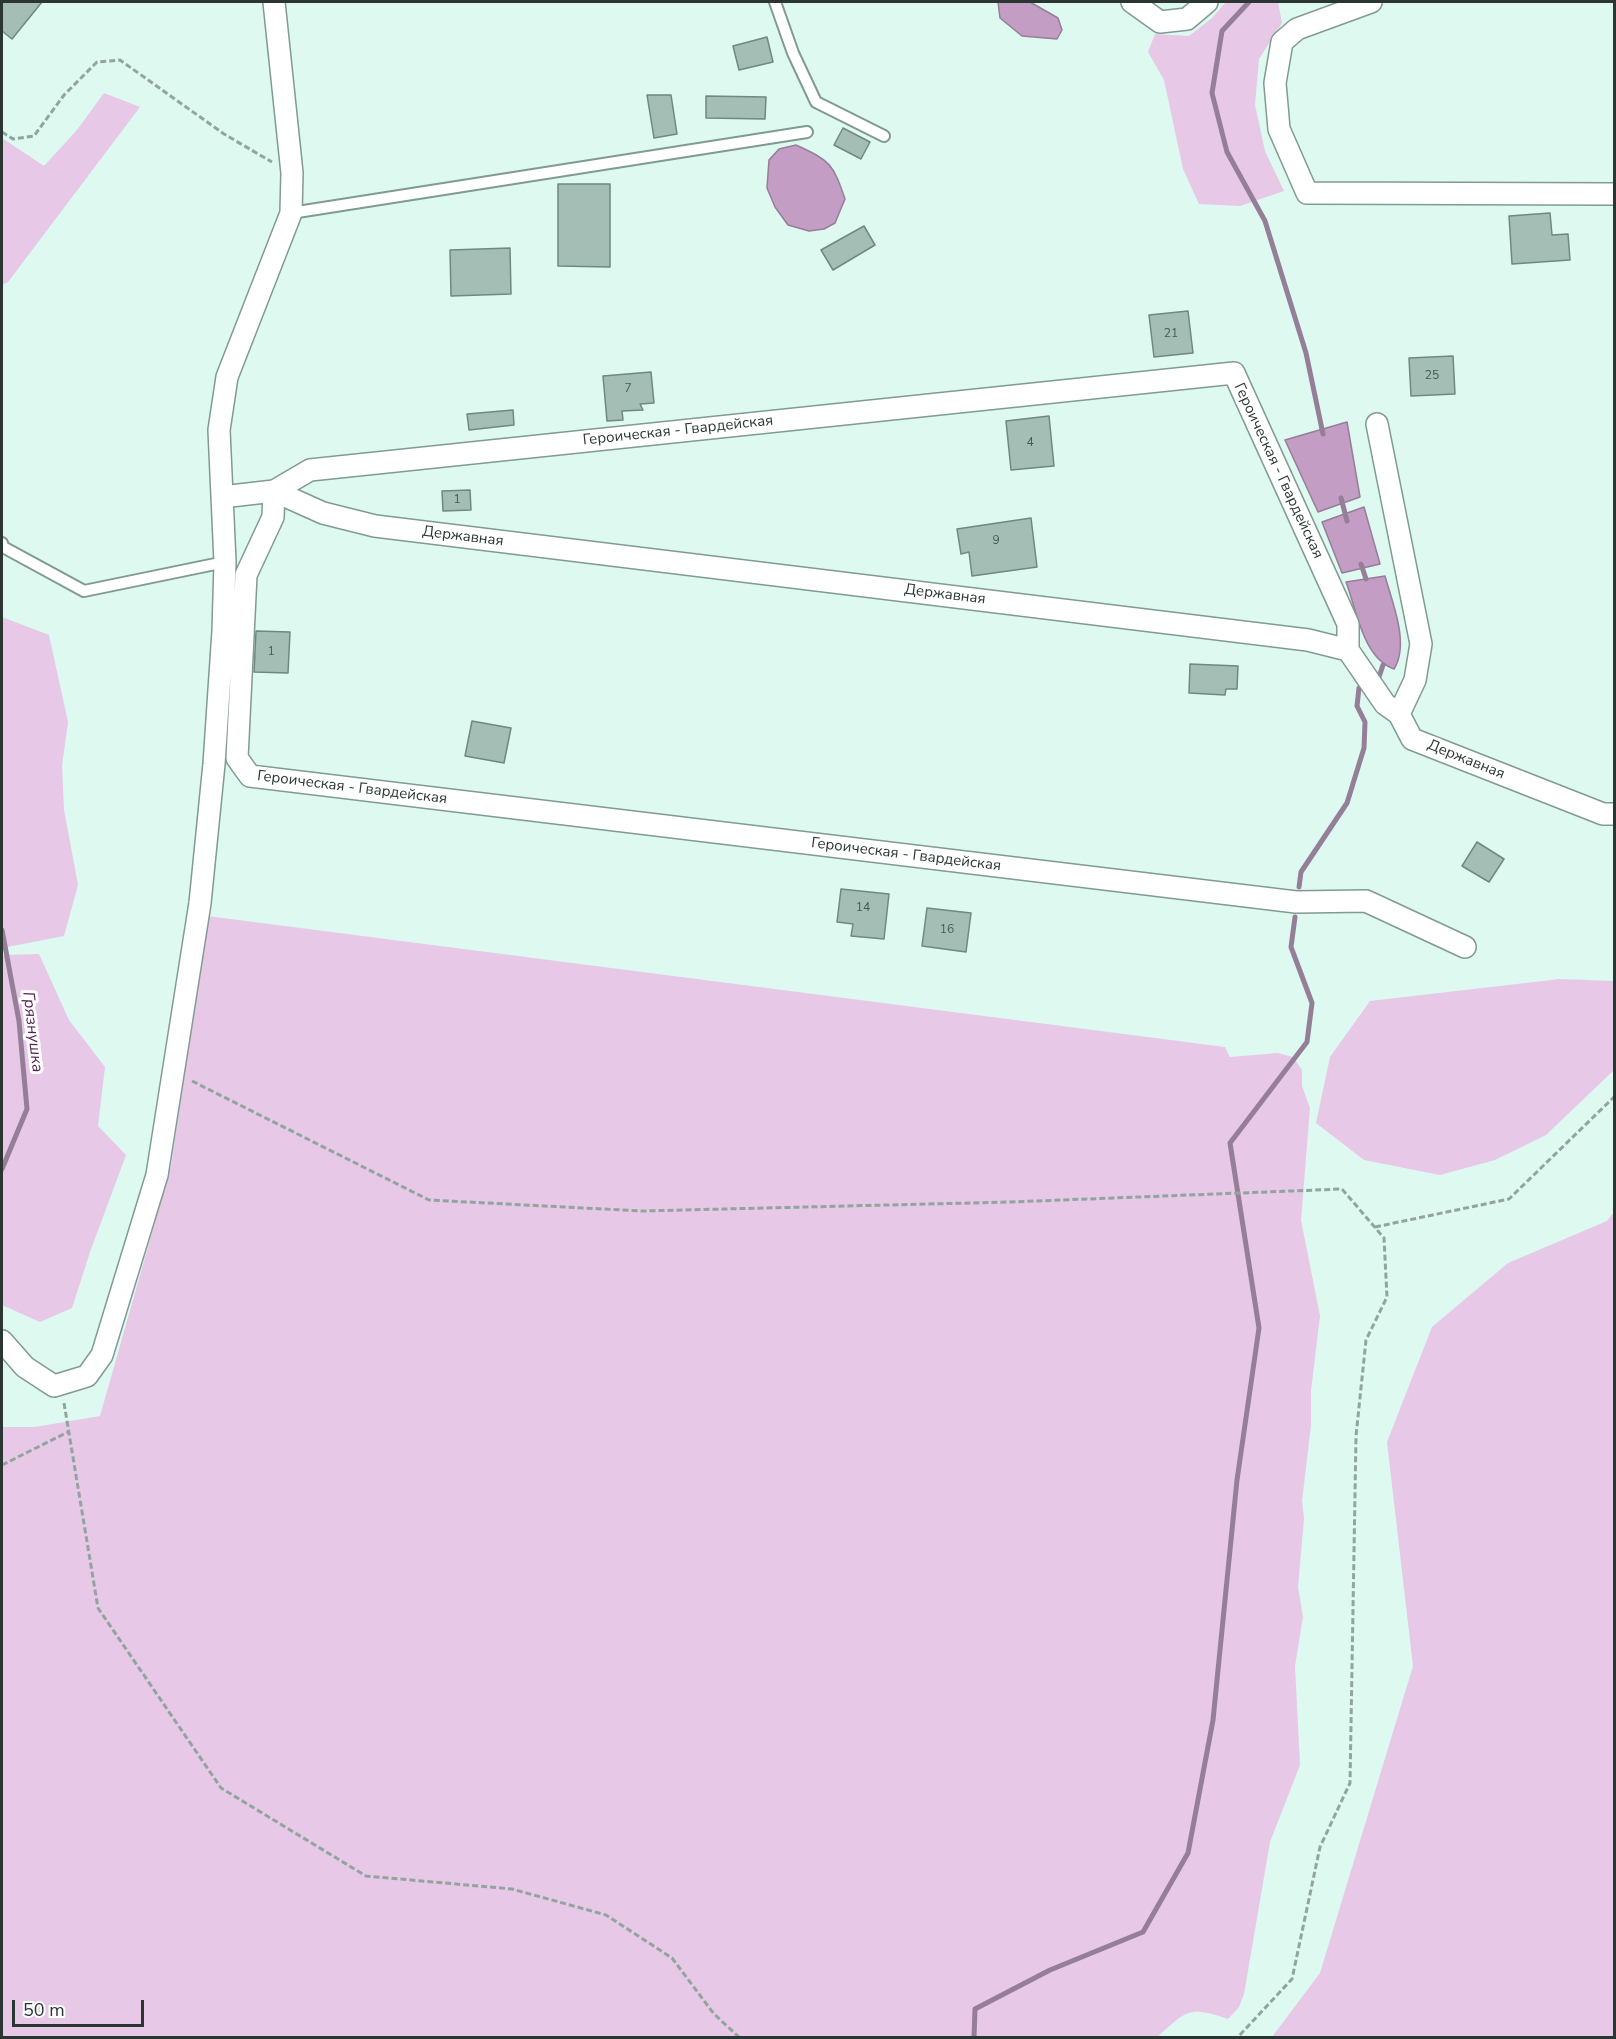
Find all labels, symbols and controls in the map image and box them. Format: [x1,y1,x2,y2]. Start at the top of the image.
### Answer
house number: 21 [1164,327,1178,341]
house number: 25 [1425,369,1439,383]
street label: Героическая - Гвардейская [1229,381,1327,561]
house number: 7 [624,382,632,396]
street label: Героическая - Гвардейская [582,412,774,450]
house number: 4 [1026,436,1034,450]
house number: 1 [453,493,461,507]
street label: Державная [421,523,505,551]
house number: 9 [992,534,1000,548]
street label: Державная [903,581,987,609]
house number: 1 [267,645,275,659]
street label: Державная [1425,736,1507,784]
street label: Героическая - Гвардейская [256,767,448,809]
street label: Героическая - Гвардейская [810,834,1002,876]
house number: 14 [856,901,870,915]
house number: 16 [940,923,954,937]
water label: Грязнушка [18,991,46,1073]
scale bar [15,1988,147,2026]
text: 50 m [23,1998,65,2022]

